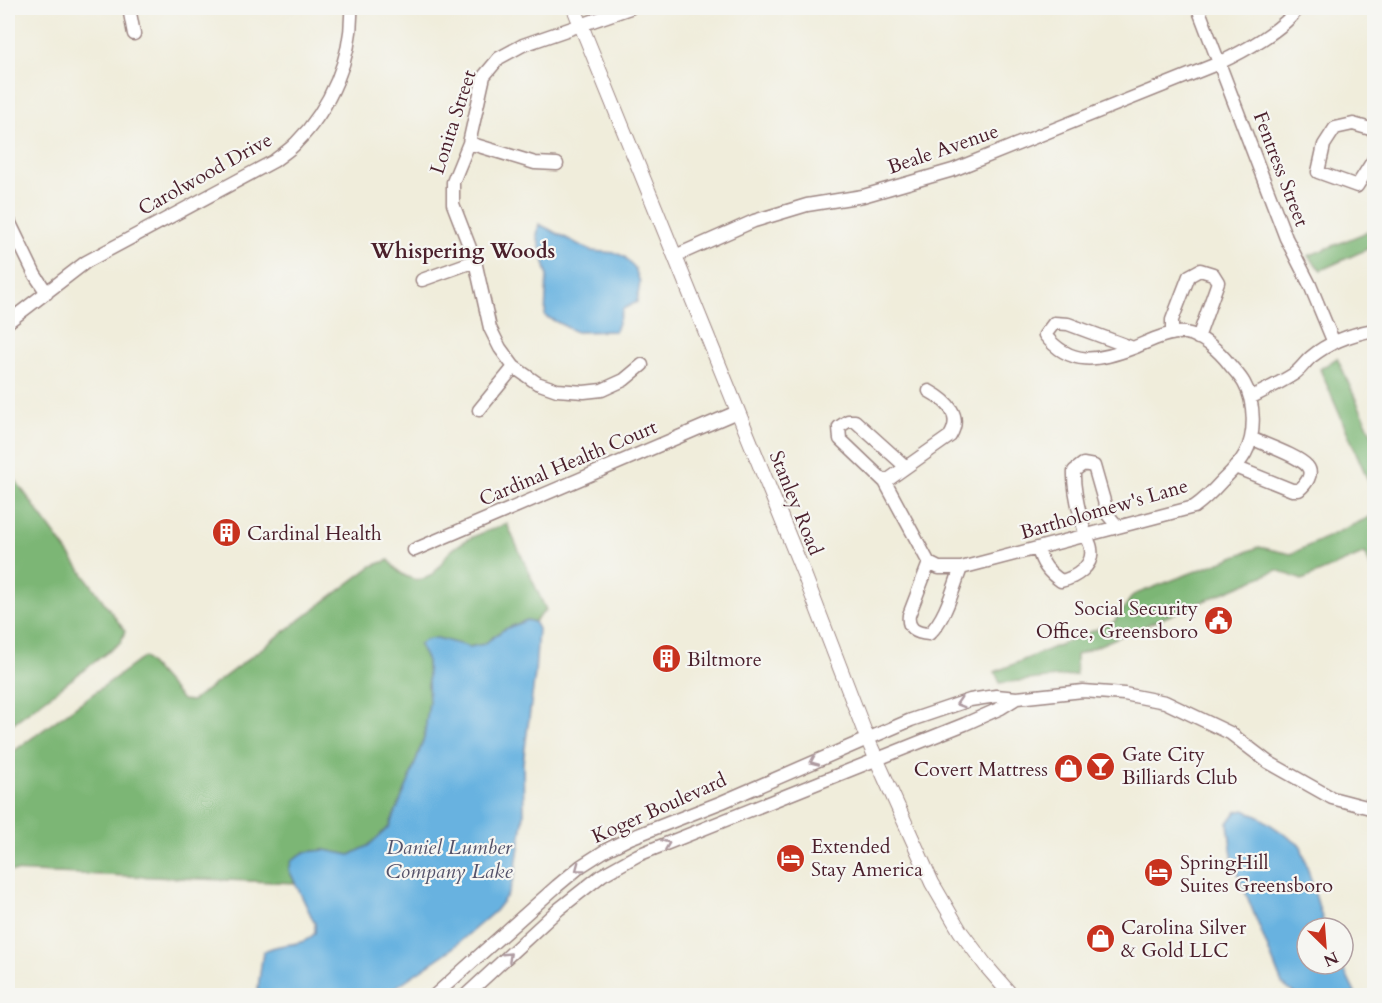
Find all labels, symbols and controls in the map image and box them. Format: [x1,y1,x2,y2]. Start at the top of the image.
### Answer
street label: Lonita Street [423,66,483,178]
street label: Fentress Street [1247,107,1316,231]
street label: Beale Avenue [884,117,1002,181]
street label: Carolwood Drive [133,126,277,222]
district label: Whispering Woods [370,237,555,266]
street label: Cardinal Health Court [475,413,662,513]
street label: Stanley Road [763,447,829,560]
street label: Bartholomew's Lane [1017,472,1191,546]
building icon: Cardinal Health [210,517,242,549]
place label: Cardinal Health [247,520,382,547]
place label: Social Security Office, Greensboro [1036,595,1198,645]
public building icon: Social Security Office, Greensboro [1203,604,1235,636]
building icon: Biltmore [650,643,682,675]
place label: Biltmore [687,646,762,673]
one-way arrow [955,696,966,708]
place label: Gate City Billiards Club [1122,741,1238,791]
bar icon: Gate City Billiards Club [1085,750,1117,782]
shop icon: Covert Mattress [1053,753,1085,785]
one-way arrow [809,754,820,766]
place label: Covert Mattress [914,756,1048,783]
street label: Koger Boulevard [587,766,731,850]
water label: Daniel Lumber Company Lake [385,833,513,886]
place label: Extended Stay America [811,833,923,883]
one-way arrow [659,839,670,851]
hotel icon: Extended Stay America [774,842,806,874]
place label: SpringHill Suites Greensboro [1180,849,1333,899]
hotel icon: SpringHill Suites Greensboro [1143,857,1175,889]
one-way arrow [575,861,586,872]
place label: Carolina Silver & Gold LLC [1121,914,1247,964]
north arrow [1295,916,1355,976]
shop icon: Carolina Silver & Gold LLC [1084,922,1116,954]
text: N [1320,946,1342,972]
one-way arrow [502,952,512,963]

